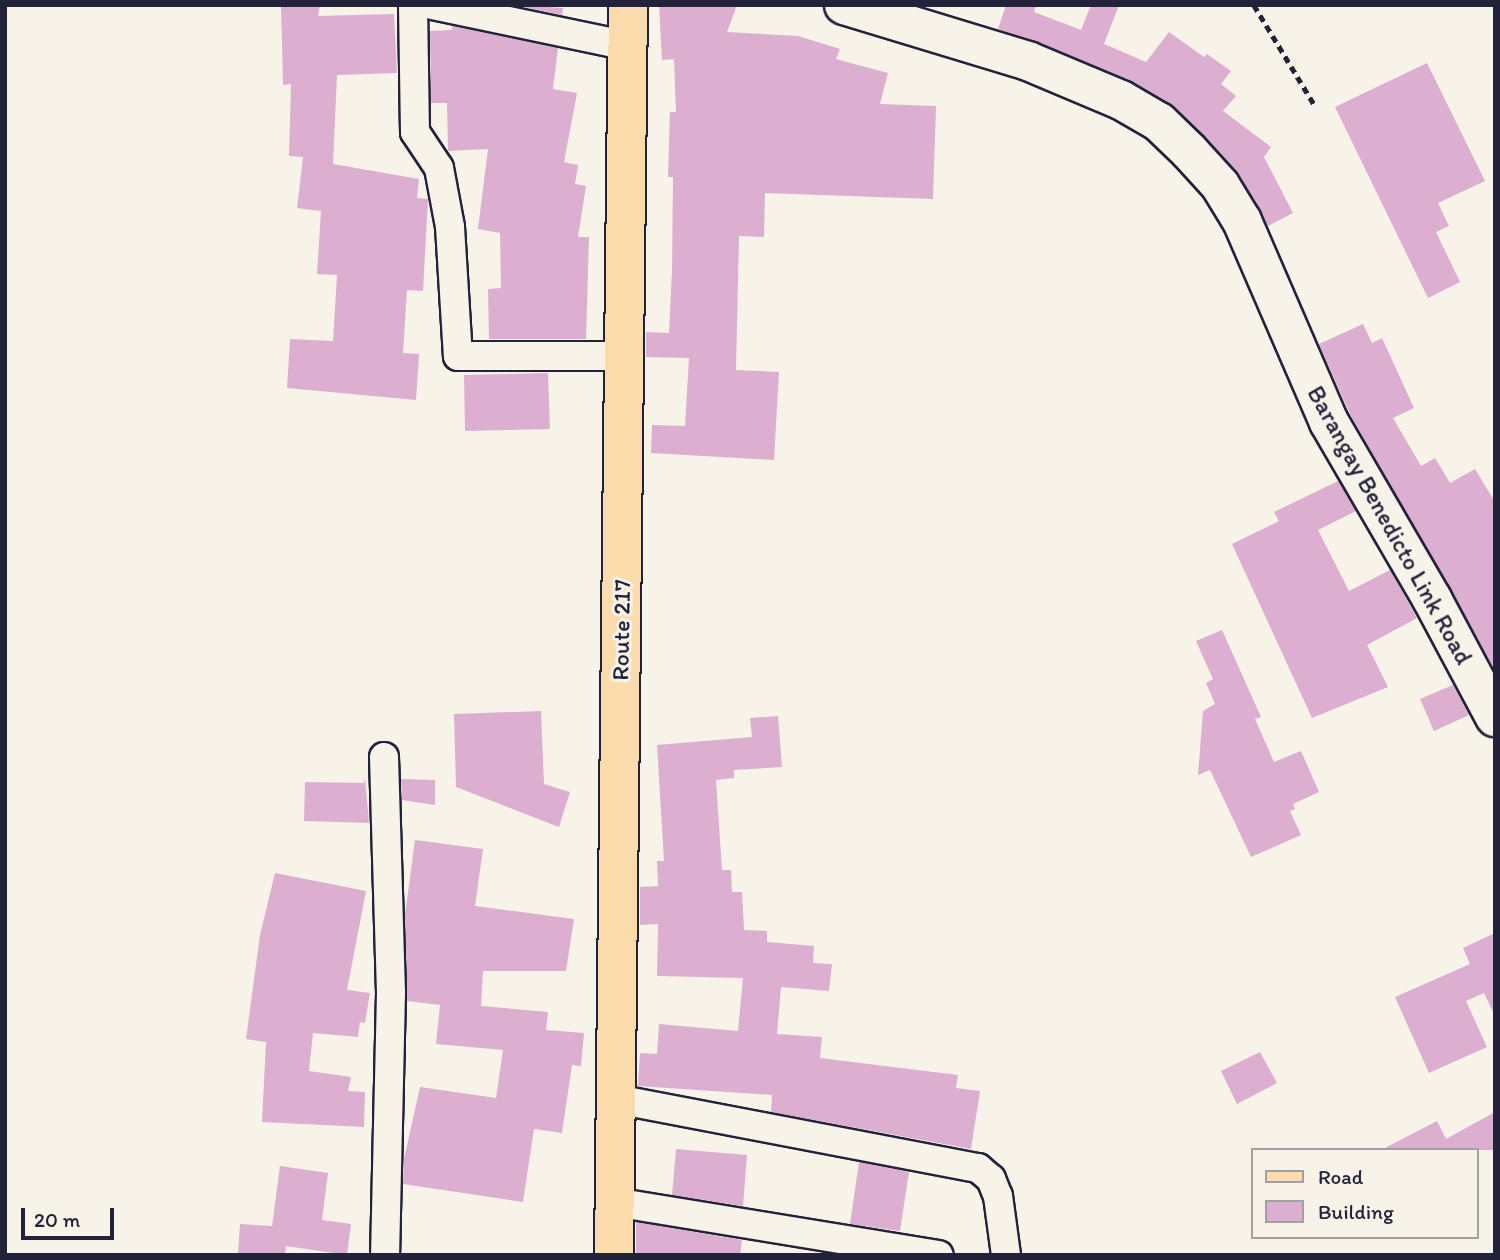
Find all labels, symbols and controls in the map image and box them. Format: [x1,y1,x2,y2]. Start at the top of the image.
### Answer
street label: Barangay Benedicto Link Road [1301,381,1479,669]
street label: Route 217 [606,579,636,681]
legend [1252,1148,1479,1239]
text: Road [1318,1164,1363,1189]
scale bar [24,1194,117,1238]
text: Building [1318,1199,1394,1224]
text: 20 m [34,1207,80,1232]

